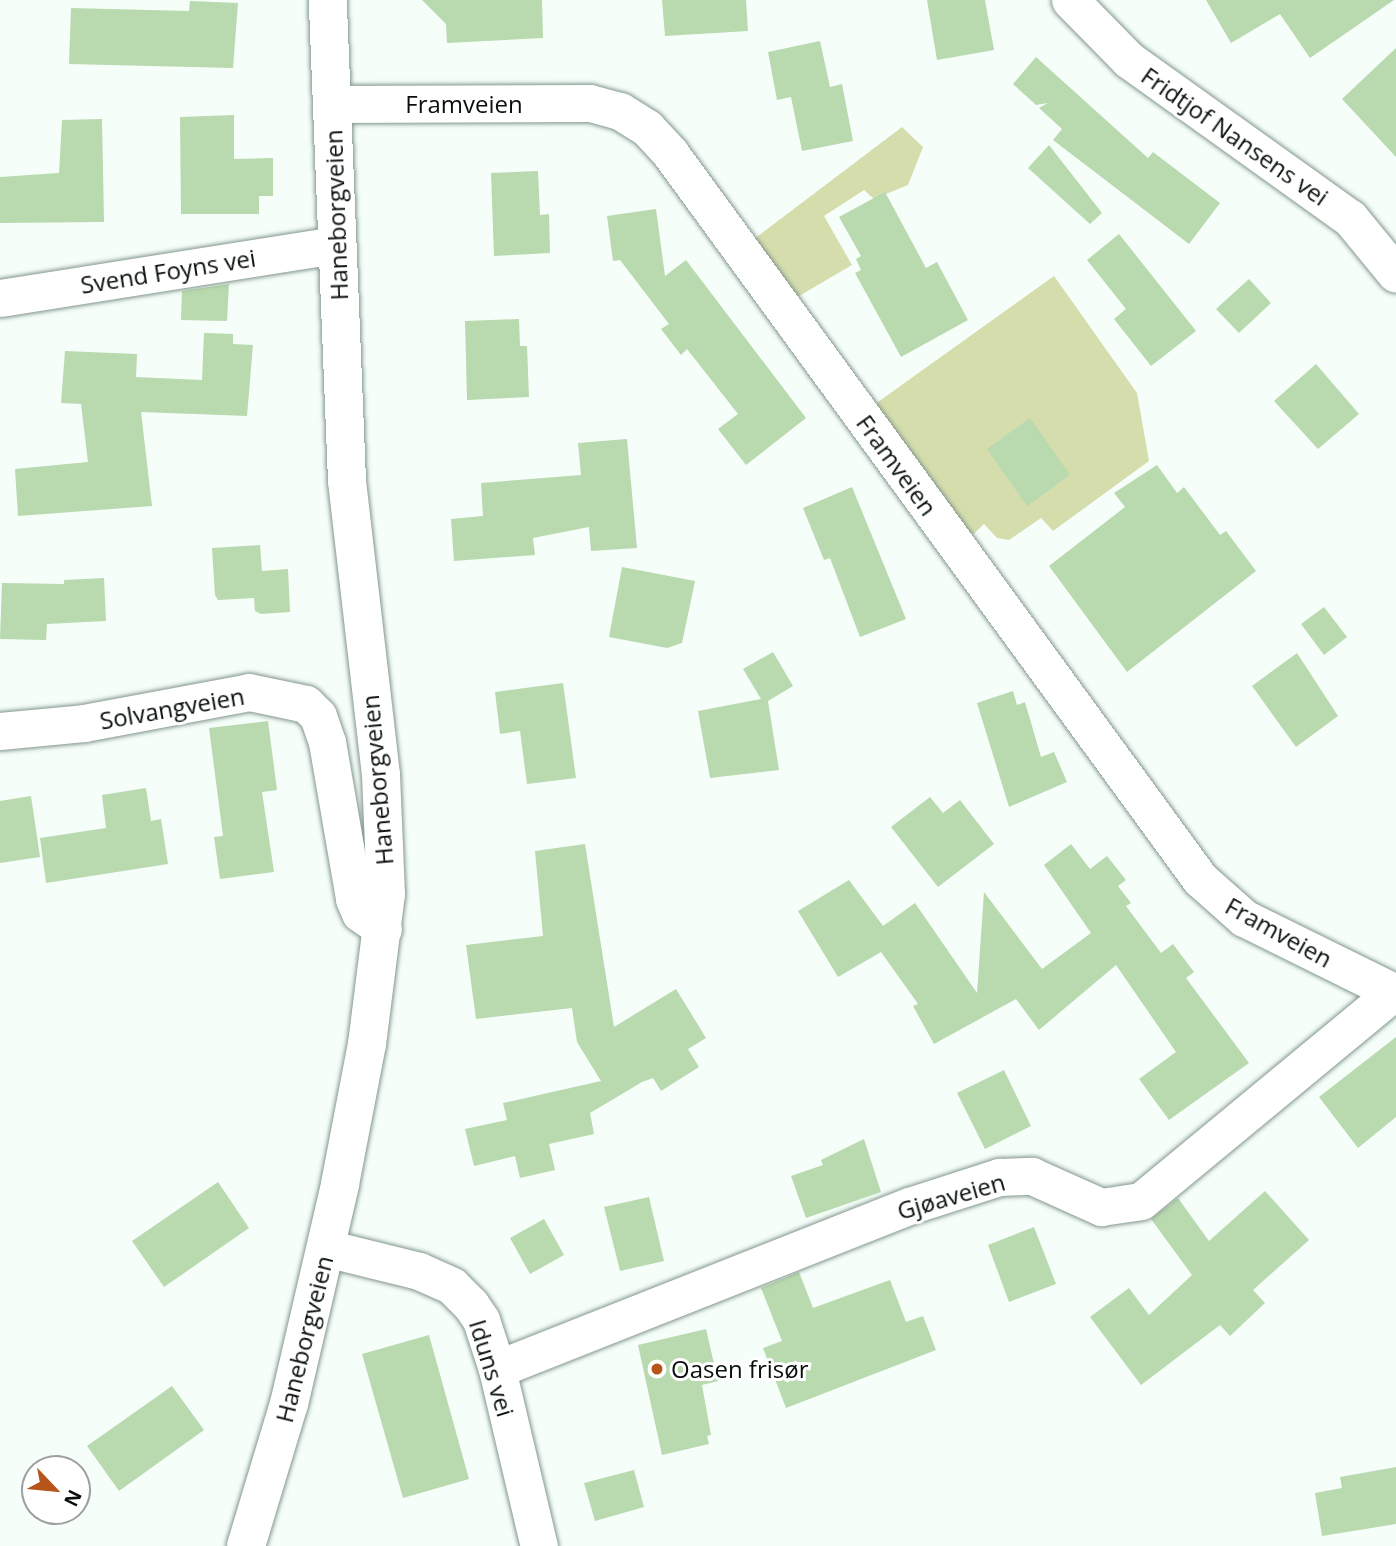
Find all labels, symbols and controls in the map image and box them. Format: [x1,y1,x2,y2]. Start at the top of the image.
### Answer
street label: Fridtjof Nansens vei [1136,61,1334,211]
street label: Framveien [405,90,523,118]
street label: Haneborgveien [319,129,353,301]
street label: Svend Foyns vei [78,243,258,299]
street label: Framveien [851,409,943,521]
street label: Solvangveien [97,681,247,735]
street label: Haneborgveien [355,694,399,866]
street label: Framveien [1221,891,1337,973]
street label: Gjøaveien [894,1167,1008,1225]
street label: Haneborgveien [269,1253,339,1425]
street label: Iduns vei [464,1316,520,1420]
place label: Oasen frisør [671,1355,808,1383]
marker: Oasen frisør [649,1361,665,1377]
north arrow [21,1455,91,1525]
text: N [58,1486,88,1511]

